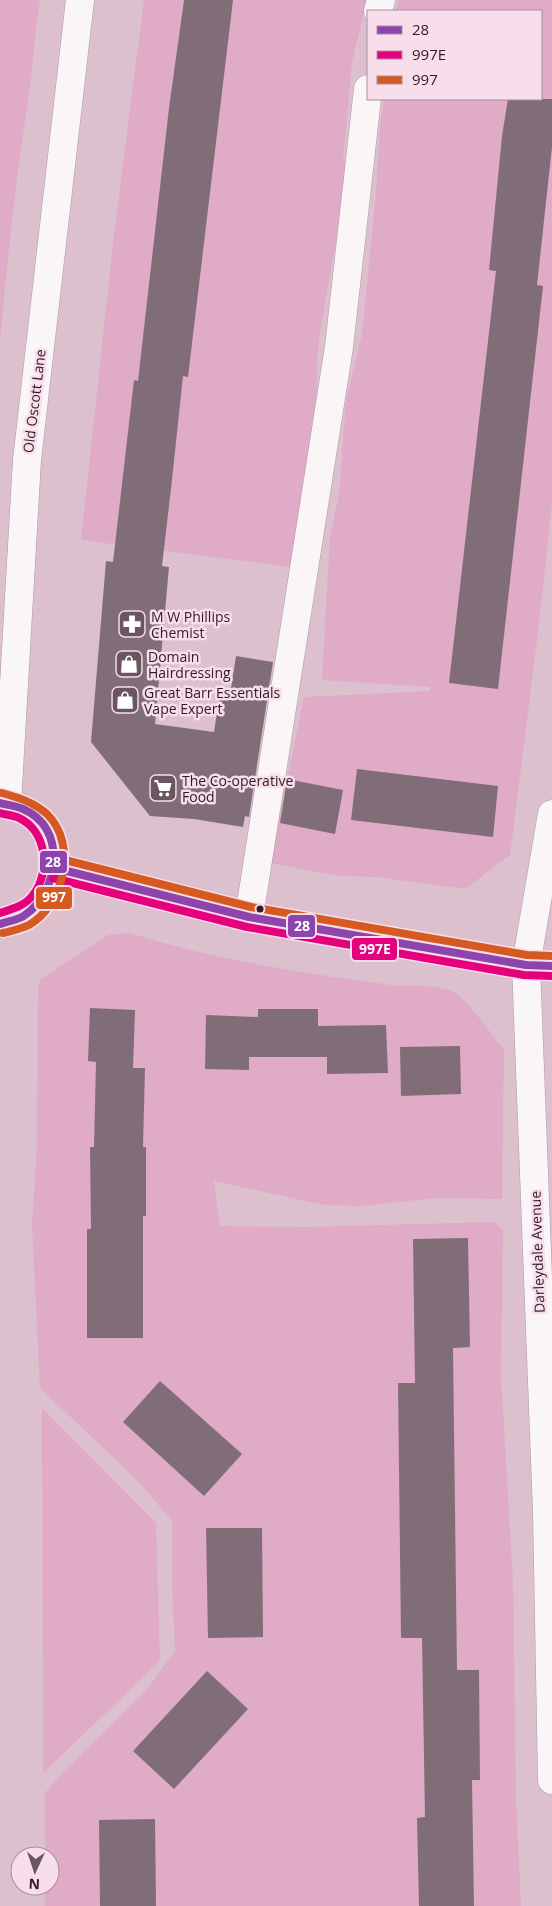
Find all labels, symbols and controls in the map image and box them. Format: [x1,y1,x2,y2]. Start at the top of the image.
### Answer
legend [367,10,542,100]
text: 28 [412,19,429,39]
text: 997E [412,44,446,64]
text: 997 [412,69,438,89]
street label: Old Oscott Lane [18,348,50,454]
place label: M W Phillips Chemist [151,607,231,642]
pharmacy icon: M W Phillips Chemist [117,609,147,639]
place label: Domain Hairdressing [148,647,231,682]
shop icon: Domain Hairdressing [114,649,144,679]
place label: Great Barr Essentials Vape Expert [144,683,280,718]
shop icon: Great Barr Essentials Vape Expert [110,685,140,715]
place label: The Co-operative Food [182,771,293,806]
supermarket icon: The Co-operative Food [148,773,178,803]
line badge: 28 [39,850,68,874]
text: 28 [45,852,61,871]
line badge: 997 [35,886,73,910]
text: 997 [42,887,66,906]
unlabelled marker [255,904,265,914]
line badge: 28 [287,914,316,938]
text: 28 [294,916,310,935]
line badge: 997E [351,937,398,961]
text: 997E [359,939,391,958]
street label: Darleydale Avenue [525,1190,549,1313]
north arrow [10,1846,60,1896]
text: N [28,1875,40,1894]

